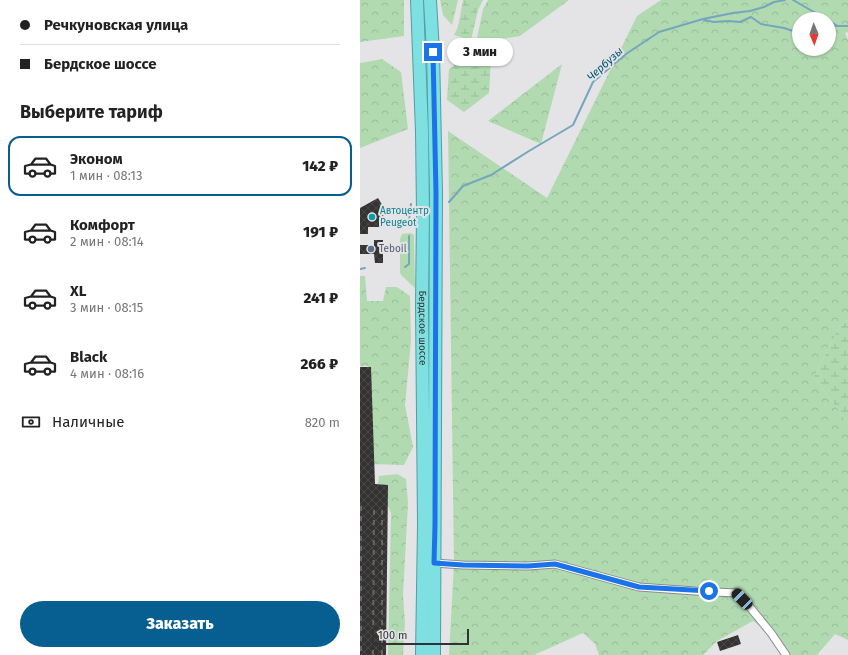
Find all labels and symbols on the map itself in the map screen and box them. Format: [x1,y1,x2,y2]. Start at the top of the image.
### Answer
north arrow [792,12,836,56]
callout: 3 мин [447,38,513,66]
route end [424,43,442,61]
water label: Чербузы [584,45,626,83]
place label: Автоцентр Peugeot [380,205,429,229]
marker: Автоцентр Peugeot [367,212,377,222]
place label: Teboil [379,243,407,255]
marker: Teboil [366,244,376,254]
street label: Бердское шоссе [416,290,429,365]
route start [700,582,718,600]
car [729,586,755,612]
scale bar [372,627,469,646]

